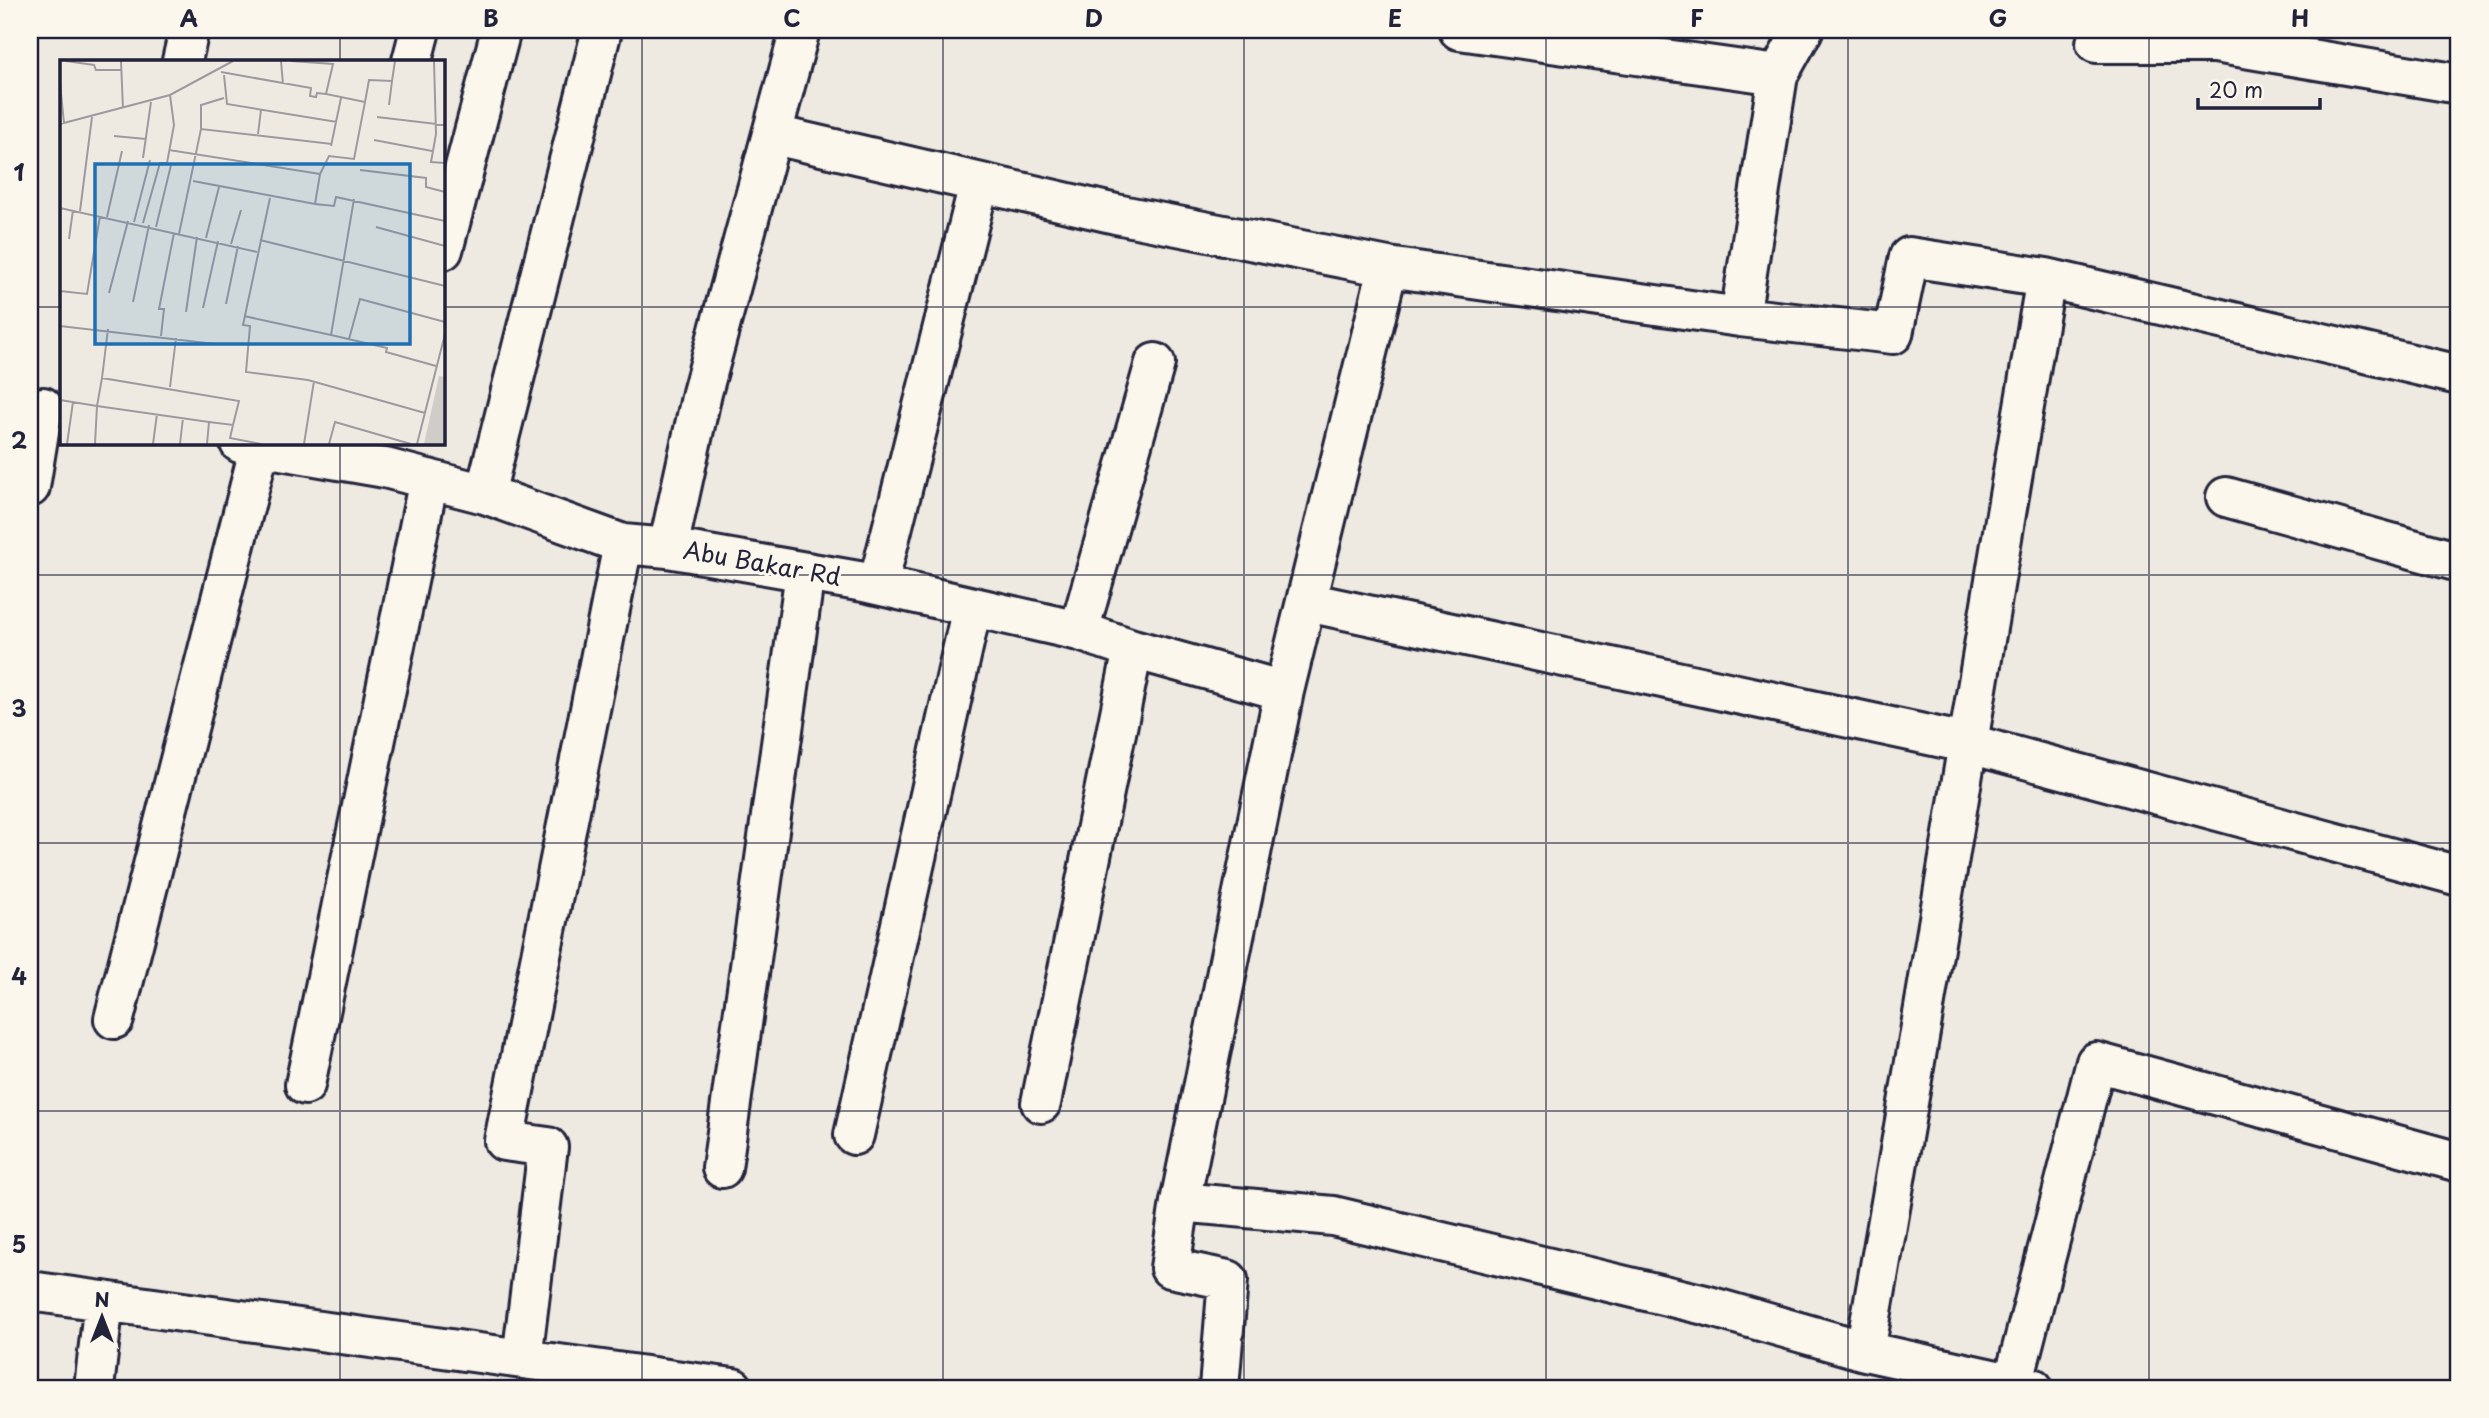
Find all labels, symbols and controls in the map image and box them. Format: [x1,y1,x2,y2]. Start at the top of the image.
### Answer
text: A [180,0,198,35]
text: B [483,0,499,35]
text: C [783,0,801,35]
text: D [1085,0,1103,35]
text: E [1388,0,1402,35]
text: F [1690,0,1704,35]
text: G [1989,0,2007,35]
text: H [2291,0,2309,35]
inset map [60,60,444,444]
scale bar [2198,66,2321,110]
text: 20 m [2209,73,2263,105]
text: 1 [14,154,25,189]
text: 2 [11,422,27,457]
street label: Abu Bakar Rd [681,531,844,594]
text: 3 [11,690,27,725]
text: 4 [11,958,27,993]
text: 5 [12,1226,26,1261]
north arrow [66,1282,136,1352]
text: N [94,1285,110,1313]

